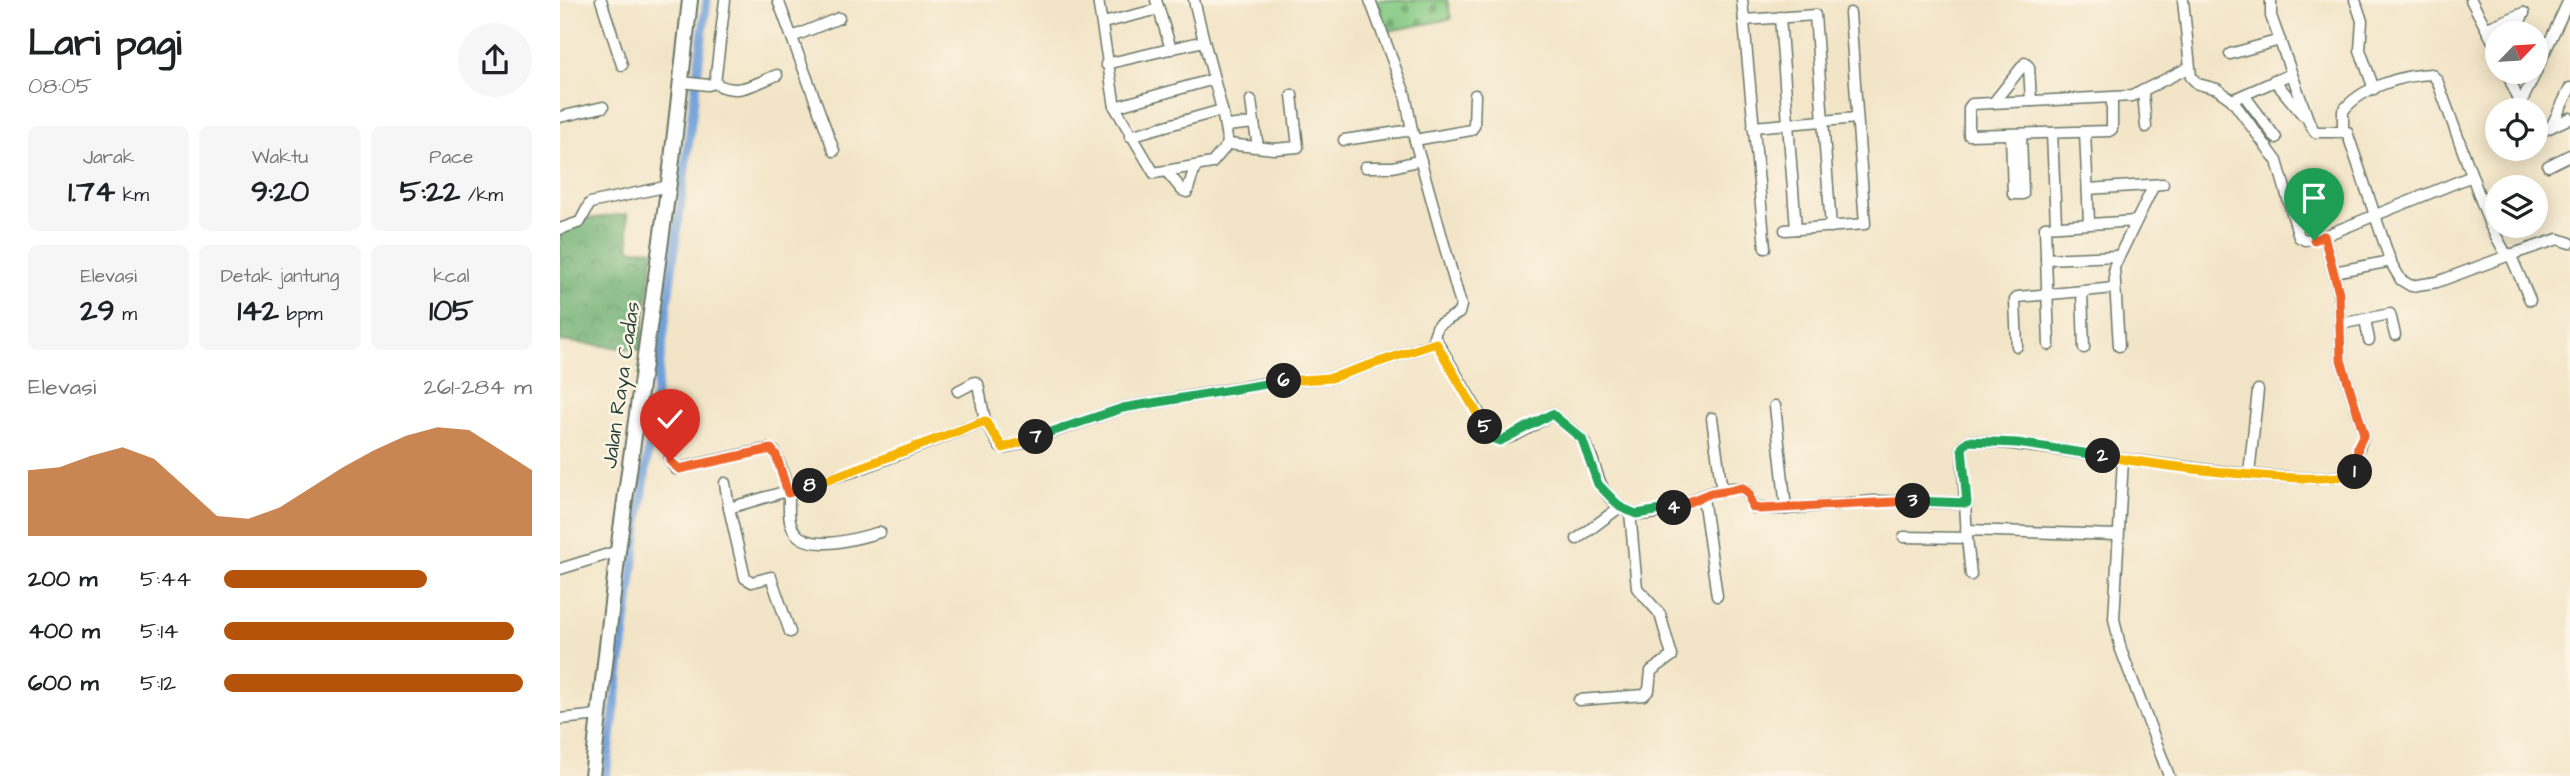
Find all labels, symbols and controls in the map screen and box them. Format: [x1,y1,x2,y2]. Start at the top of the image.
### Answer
text: Lari pagi [28,18,181,70]
north arrow [2485,21,2548,84]
map controls [2485,21,2548,238]
button: share [458,23,532,97]
text: 08:05 [28,70,92,102]
button: locate [2485,98,2548,161]
text: Jarak [83,144,134,171]
text: Waktu [252,144,308,171]
text: Pace [429,144,473,171]
pin [2284,168,2344,240]
text: 1.74 [68,171,115,213]
text: 9:20 [251,171,309,213]
text: 5:22 [400,171,460,213]
button: layers [2485,175,2548,238]
icon: arrive [2295,179,2333,217]
text: km [115,182,149,209]
text: /km [460,182,503,209]
text: Elevasi [80,263,137,290]
text: Detak jantung [221,263,339,290]
text: kcal [433,263,470,290]
text: 29 [80,290,115,332]
text: 142 [237,290,279,332]
text: 105 [429,290,473,332]
street label: Jalan Raya Cadas [595,300,649,471]
text: m [115,301,137,328]
text: bpm [279,301,323,328]
pin: 6 [1266,364,1302,398]
text: 6 [1278,367,1289,394]
text: Elevasi [28,371,96,403]
text: 261–284 m [423,371,532,403]
pin [640,389,700,461]
icon: check [651,400,689,438]
pin: 5 [1468,410,1502,444]
text: 5 [1478,413,1491,440]
pin: 7 [1018,420,1054,454]
text: 7 [1030,423,1041,450]
pin: 2 [2086,438,2120,474]
text: 2 [2097,442,2108,469]
pin: 1 [2338,454,2372,490]
text: 1 [2353,458,2356,485]
pin: 8 [792,468,828,504]
text: 8 [803,472,816,499]
pin: 3 [1896,484,1930,518]
text: 3 [1908,487,1917,514]
pin: 4 [1656,490,1692,526]
text: 4 [1667,494,1680,521]
text: 200 m [28,563,97,595]
text: 5:44 [140,563,191,595]
text: 400 m [28,615,100,647]
text: 5:14 [140,615,179,647]
text: 600 m [28,667,99,699]
text: 5:12 [140,667,176,699]

